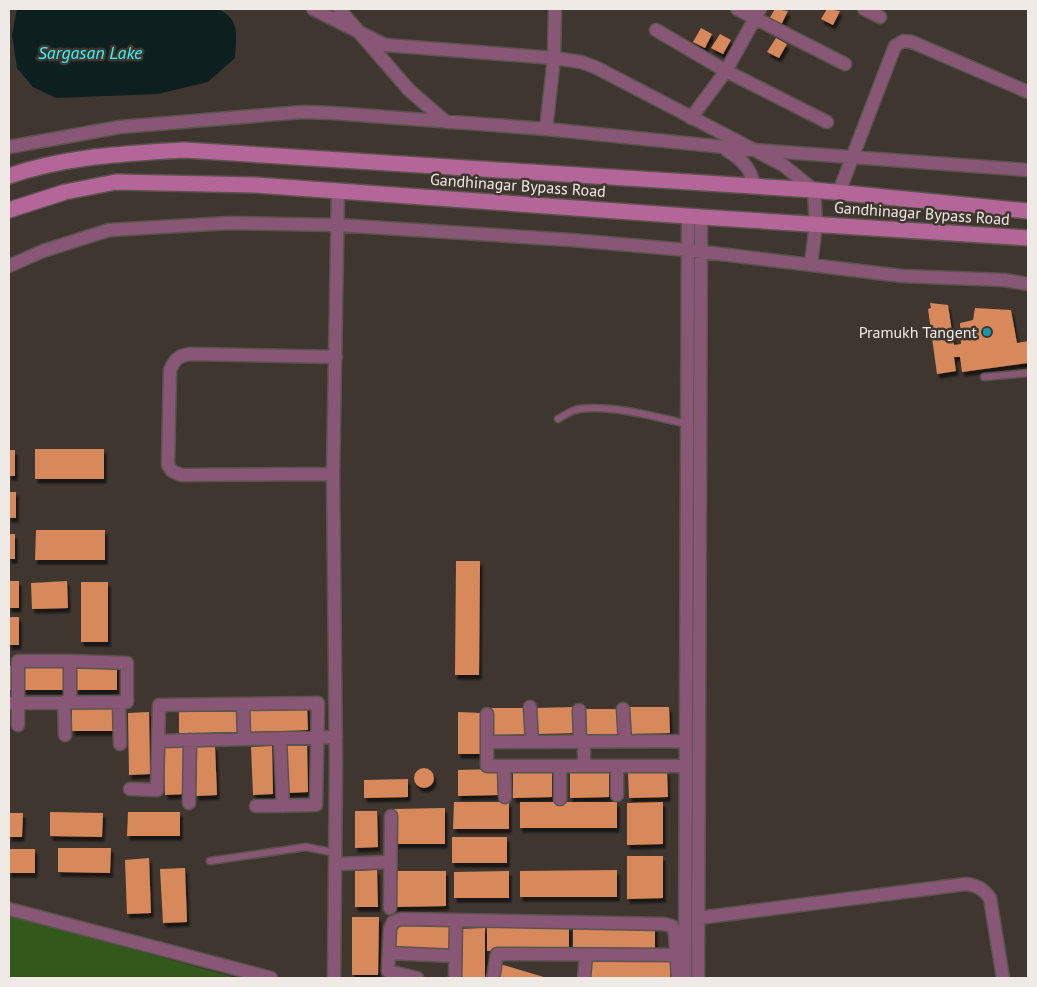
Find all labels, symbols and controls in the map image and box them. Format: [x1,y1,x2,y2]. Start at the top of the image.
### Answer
water label: Sargasan Lake [38,41,143,64]
street label: Gandhinagar Bypass Road [429,169,607,201]
street label: Gandhinagar Bypass Road [833,197,1011,229]
place label: Pramukh Tangent [859,322,978,342]
marker: Pramukh Tangent [981,326,993,338]

